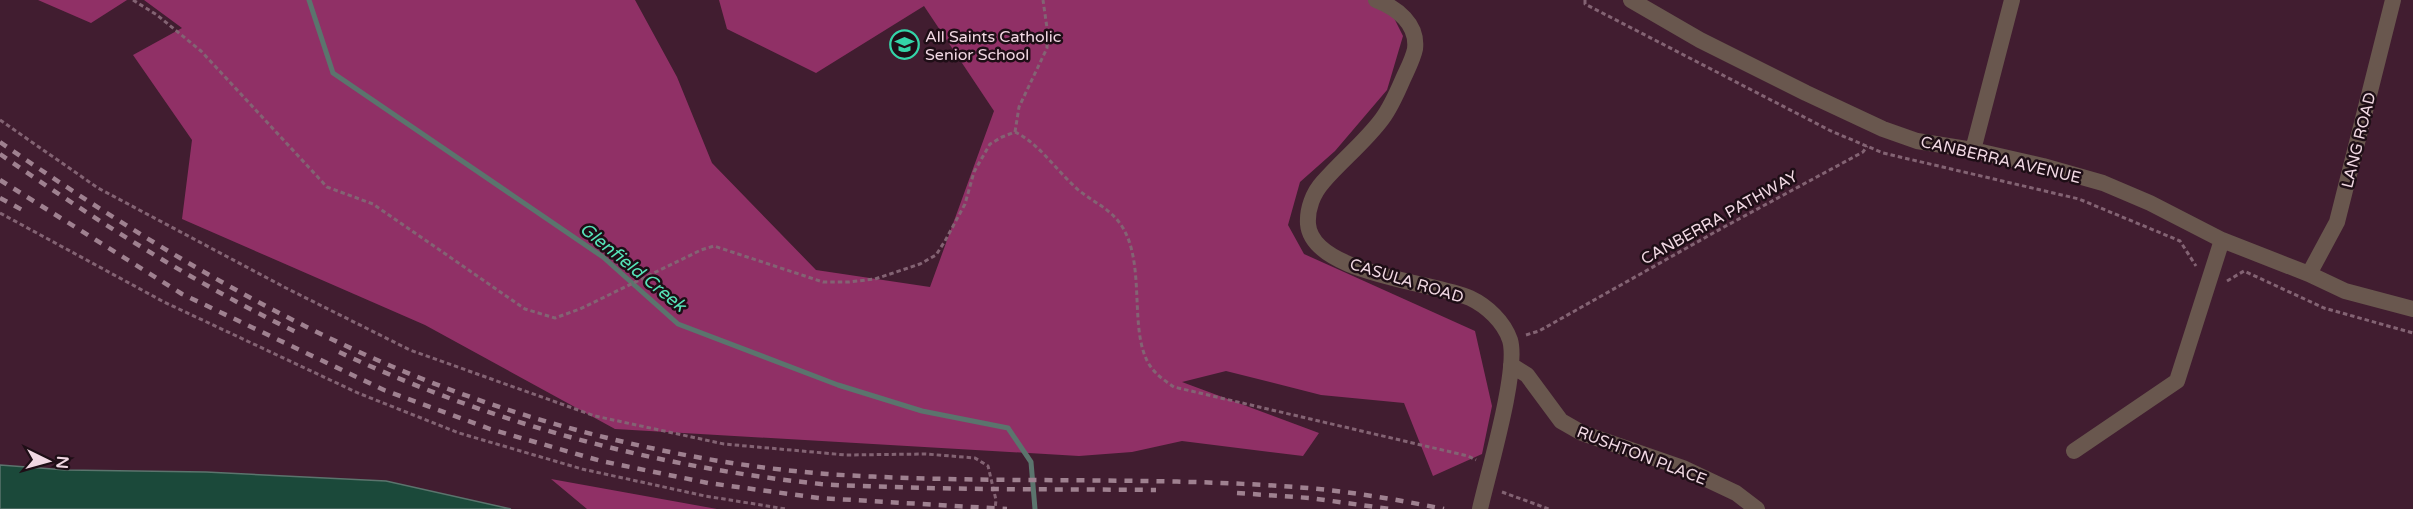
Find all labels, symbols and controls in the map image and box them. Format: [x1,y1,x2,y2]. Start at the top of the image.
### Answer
place label: All Saints Catholic Senior School [925,27,1061,65]
school or university icon: All Saints Catholic Senior School [888,29,920,61]
street label: LANG ROAD [2337,90,2381,190]
street label: CANBERRA AVENUE [1919,132,2083,188]
street label: CANBERRA PATHWAY [1638,166,1801,269]
water label: Glenfield Creek [575,217,692,317]
street label: CASULA ROAD [1347,254,1466,308]
street label: RUSHTON PLACE [1574,422,1709,490]
north arrow [18,431,78,491]
text: N [51,455,72,469]

